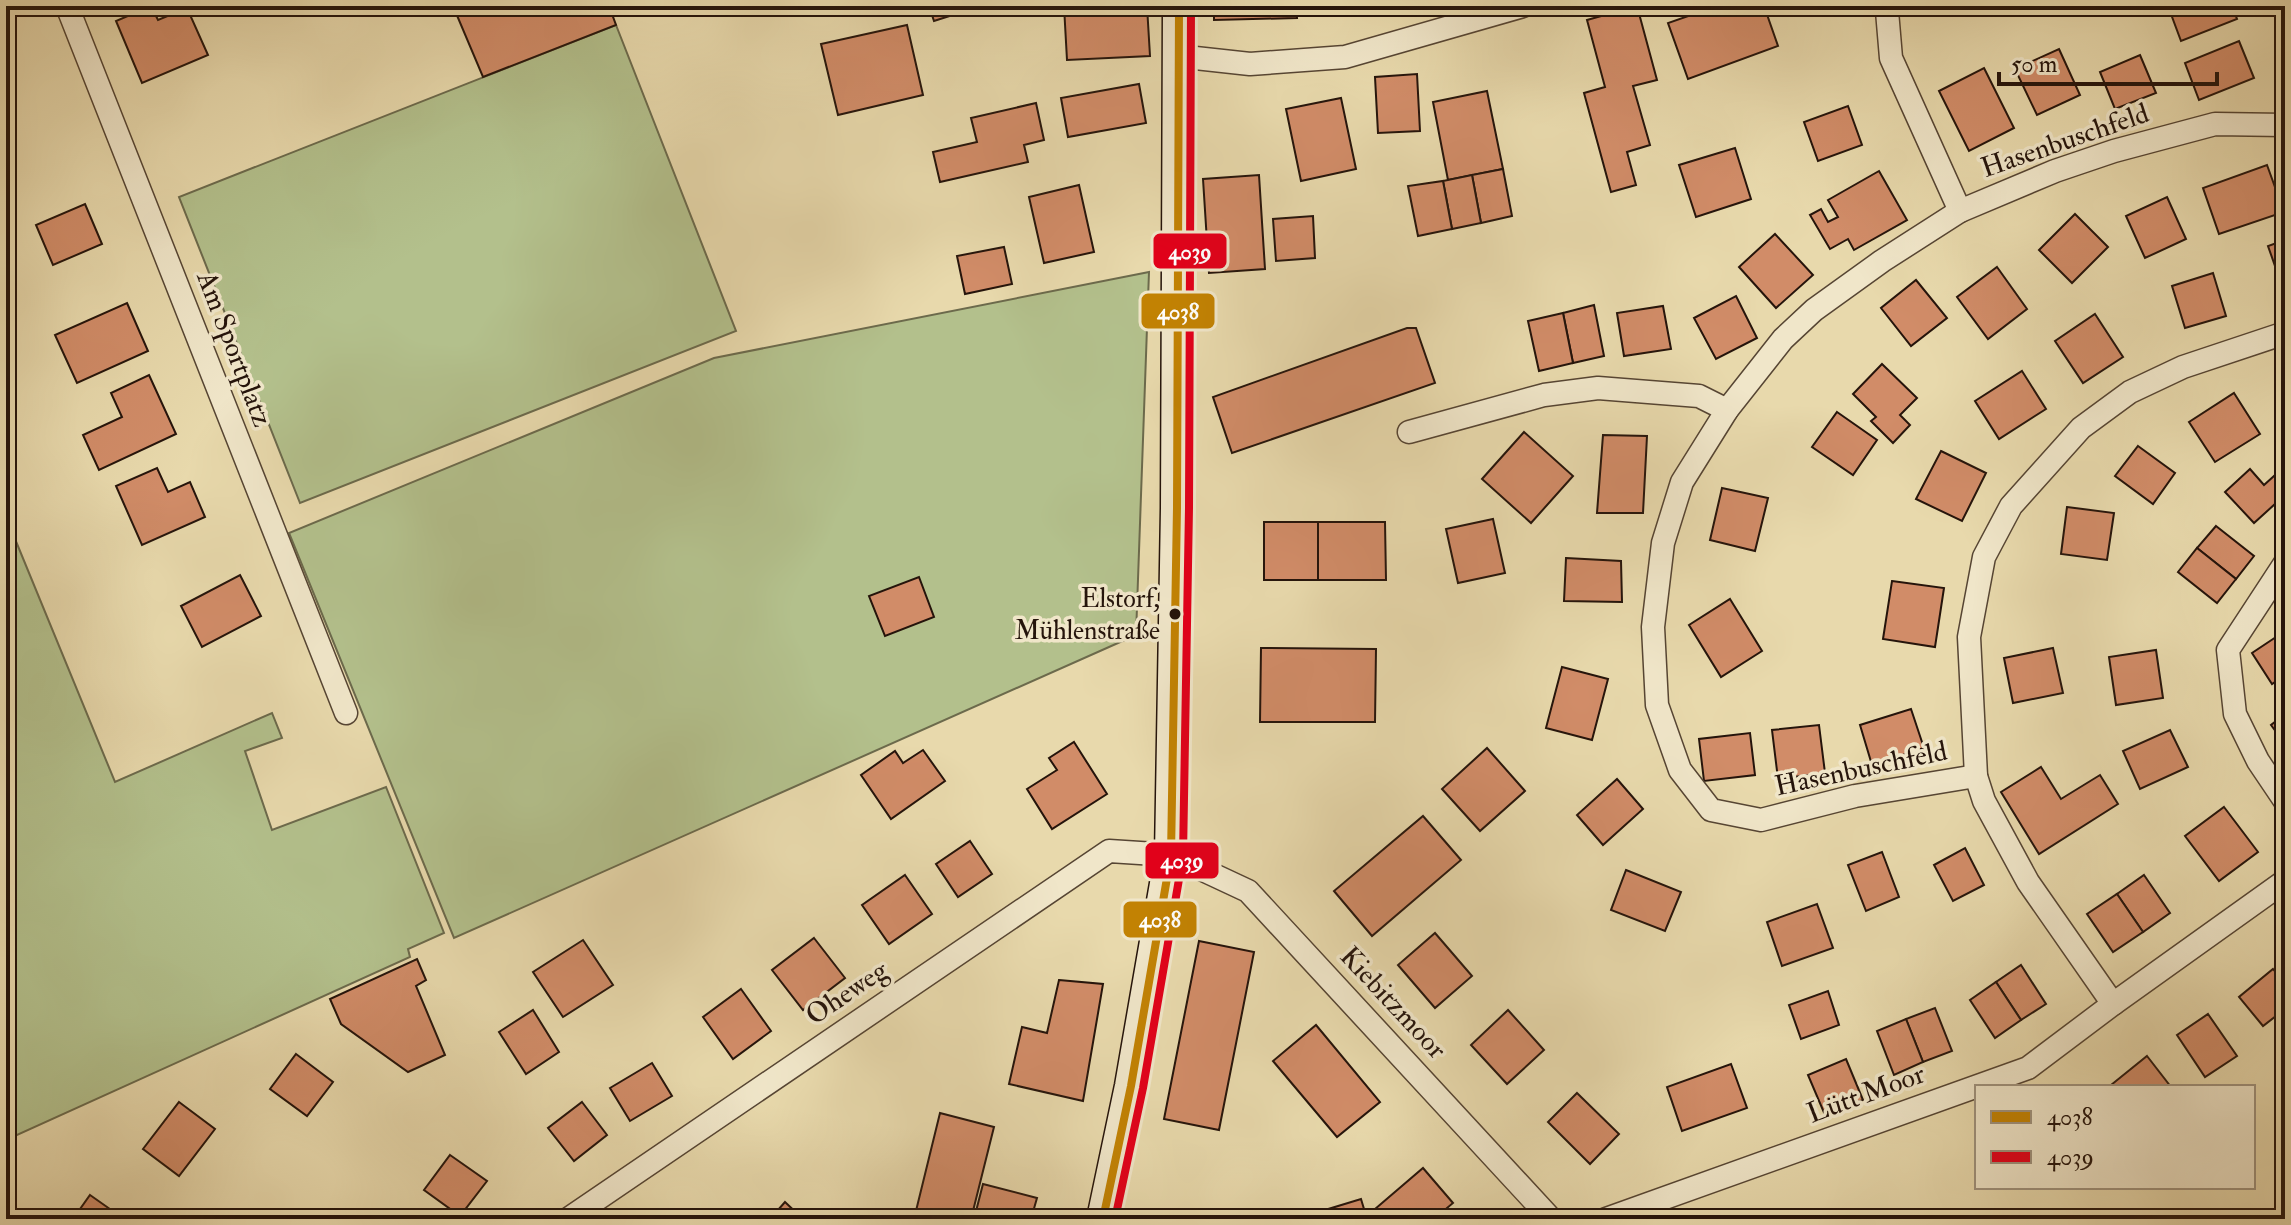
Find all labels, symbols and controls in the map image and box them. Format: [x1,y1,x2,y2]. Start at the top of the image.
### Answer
scale bar [1999,36,2217,86]
text: 50 m [2011,49,2058,80]
street label: Hasenbuschfeld [1976,96,2154,186]
line badge: 4039 [1152,232,1228,270]
text: 4039 [1168,238,1211,266]
street label: Am Sportplatz [188,266,280,432]
line badge: 4038 [1140,292,1216,330]
text: 4038 [1156,298,1200,326]
place label: Elstorf, Mühlenstraße [1015,583,1160,647]
marker: Elstorf, Mühlenstraße [1167,606,1183,622]
street label: Hasenbuschfeld [1772,734,1951,804]
line badge: 4039 [1144,841,1220,880]
text: 4039 [1160,847,1203,875]
line badge: 4038 [1122,900,1198,939]
text: 4038 [1138,906,1182,934]
street label: Kiebitzmoor [1332,939,1454,1067]
street label: Oheweg [799,952,896,1033]
street label: Lütt Moor [1802,1056,1930,1131]
legend [1975,1085,2255,1189]
text: 4038 [2047,1102,2093,1133]
text: 4039 [2047,1142,2094,1173]

